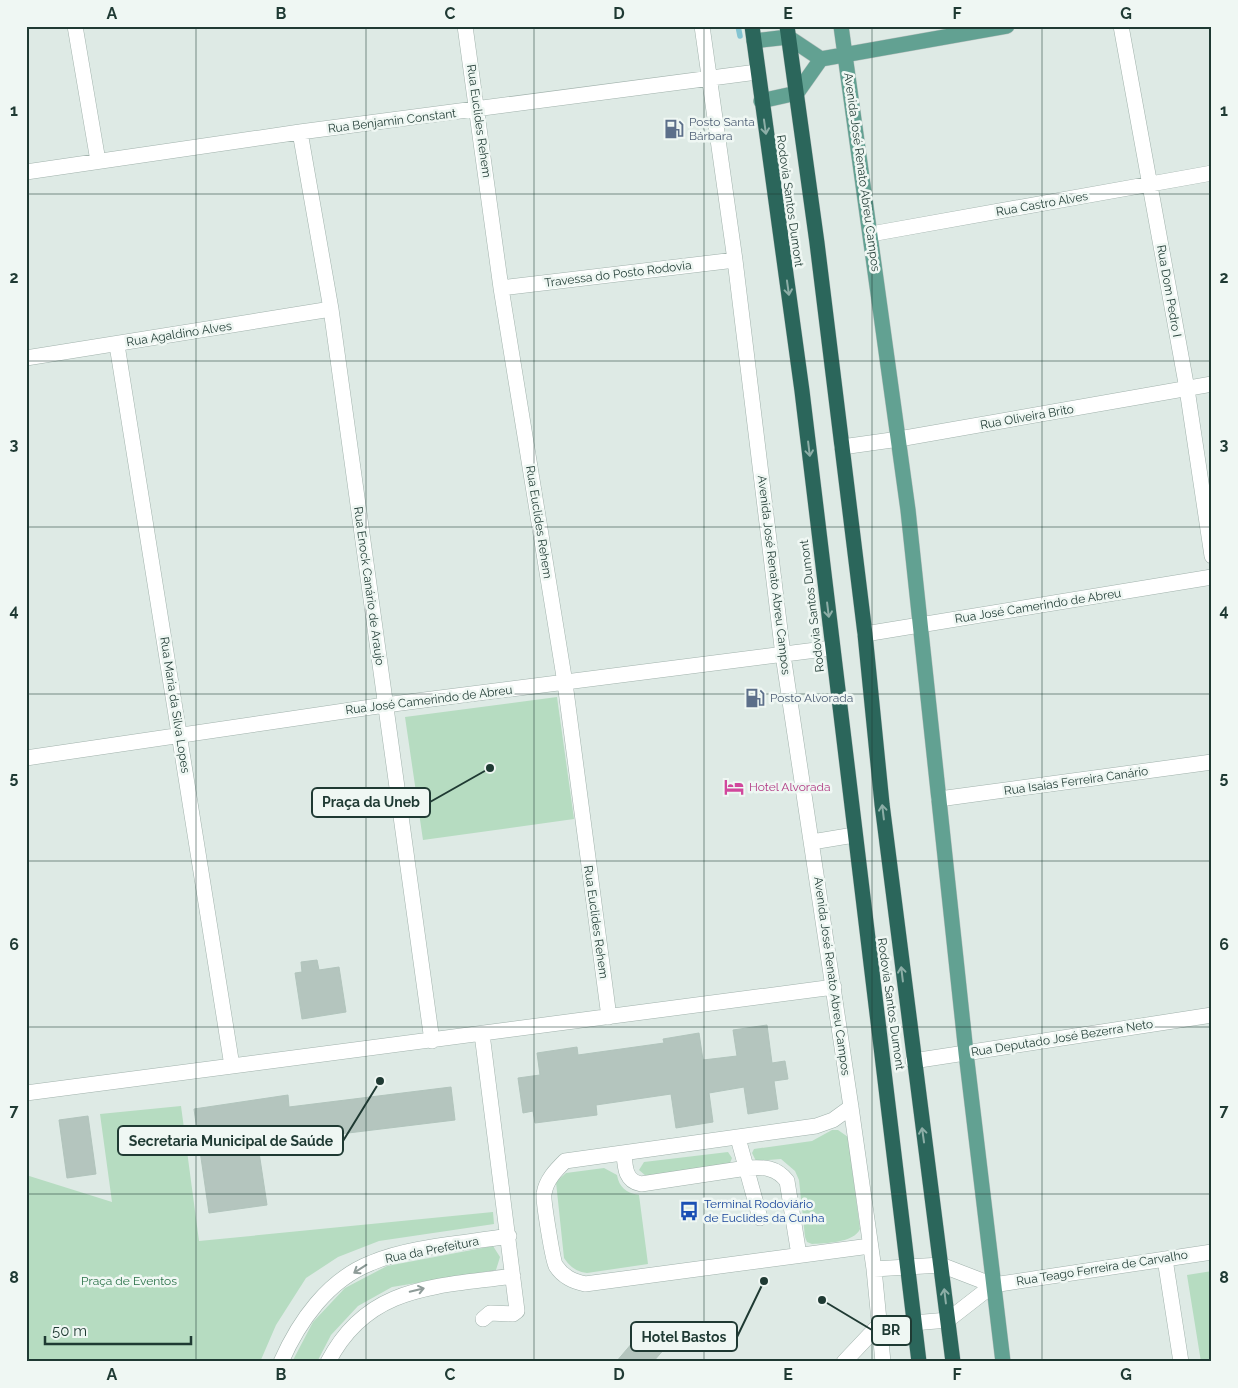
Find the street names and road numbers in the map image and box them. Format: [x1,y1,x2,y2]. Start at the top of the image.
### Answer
street label: Rua Euclides Rehem [464,63,494,179]
street label: Avenida José Renato Abreu Campos [841,72,883,273]
street label: Rua Benjamin Constant [327,106,457,136]
street label: Rodovia Santos Dumont [774,134,806,268]
street label: Rua Castro Alves [995,189,1089,219]
street label: Rua Dom Pedro I [1154,244,1184,338]
street label: Travessa do Posto Rodovia [544,258,692,290]
street label: Rua Agaldino Alves [125,319,233,349]
street label: Rua Oliveira Brito [979,402,1075,432]
street label: Rua Euclides Rehem [523,464,555,580]
street label: Avenida José Renato Abreu Campos [755,474,793,676]
street label: Rua Enock Canário de Araujo [351,506,387,666]
street label: Rodovia Santos Dumont [797,539,827,673]
street label: Rua José Camerindo de Abreu [954,586,1122,626]
street label: Rua Maria da Silva Lopes [157,636,193,774]
street label: Rua José Camerindo de Abreu [345,683,513,717]
street label: Rua Isaias Ferreira Canário [1003,764,1149,798]
street label: Rua Euclides Rehem [581,864,611,980]
street label: Avenida José Renato Abreu Campos [811,876,853,1077]
street label: Rodovia Santos Dumont [875,937,907,1071]
street label: Rua Deputado José Bezerra Neto [970,1017,1154,1059]
street label: Rua da Prefeitura [384,1234,480,1266]
street label: Rua Teago Ferreira de Carvalho [1015,1248,1189,1288]

